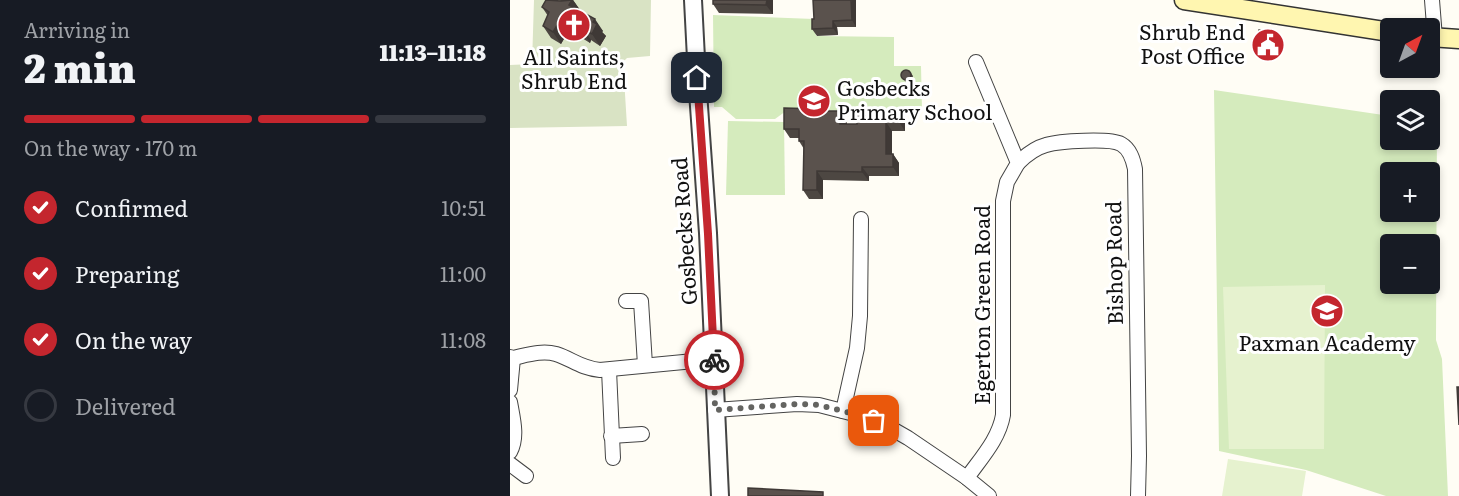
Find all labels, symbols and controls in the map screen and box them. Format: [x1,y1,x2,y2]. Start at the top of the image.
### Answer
church icon: All Saints, Shrub End [556,7,592,43]
text: Arriving in [24,14,130,44]
place label: Shrub End Post Office [1139,15,1245,70]
north arrow [1380,18,1440,78]
map controls [1380,18,1440,294]
public building icon: Shrub End Post Office [1250,27,1286,63]
text: 11:13–11:18 [380,35,486,68]
text: 2 min [24,37,136,95]
place label: All Saints, Shrub End [521,40,627,95]
pin [671,52,722,103]
icon: home [680,61,713,94]
place label: Gosbecks Primary School [837,71,992,126]
school or university icon: Gosbecks Primary School [796,83,832,119]
button: layers [1380,90,1440,150]
text: On the way · 170 m [24,132,198,162]
street label: Gosbecks Road [662,156,703,306]
button: + [1380,162,1440,222]
icon: check [24,191,57,224]
text: Confirmed [75,191,188,224]
text: 10:51 [441,192,486,222]
street label: Bishop Road [1096,200,1129,325]
street label: Egerton Green Road [965,205,996,405]
button: − [1380,234,1440,294]
icon: check [24,257,57,290]
text: Preparing [75,257,179,290]
text: 11:00 [440,258,486,288]
school or university icon: Paxman Academy [1309,293,1345,329]
icon: check [24,323,57,356]
text: On the way [75,323,192,356]
text: 11:08 [440,324,486,354]
place label: Paxman Academy [1238,326,1416,357]
courier [684,330,744,390]
icon: bike [698,344,731,377]
text: Delivered [75,389,176,422]
pin [848,395,899,446]
icon: bag [857,404,890,437]

